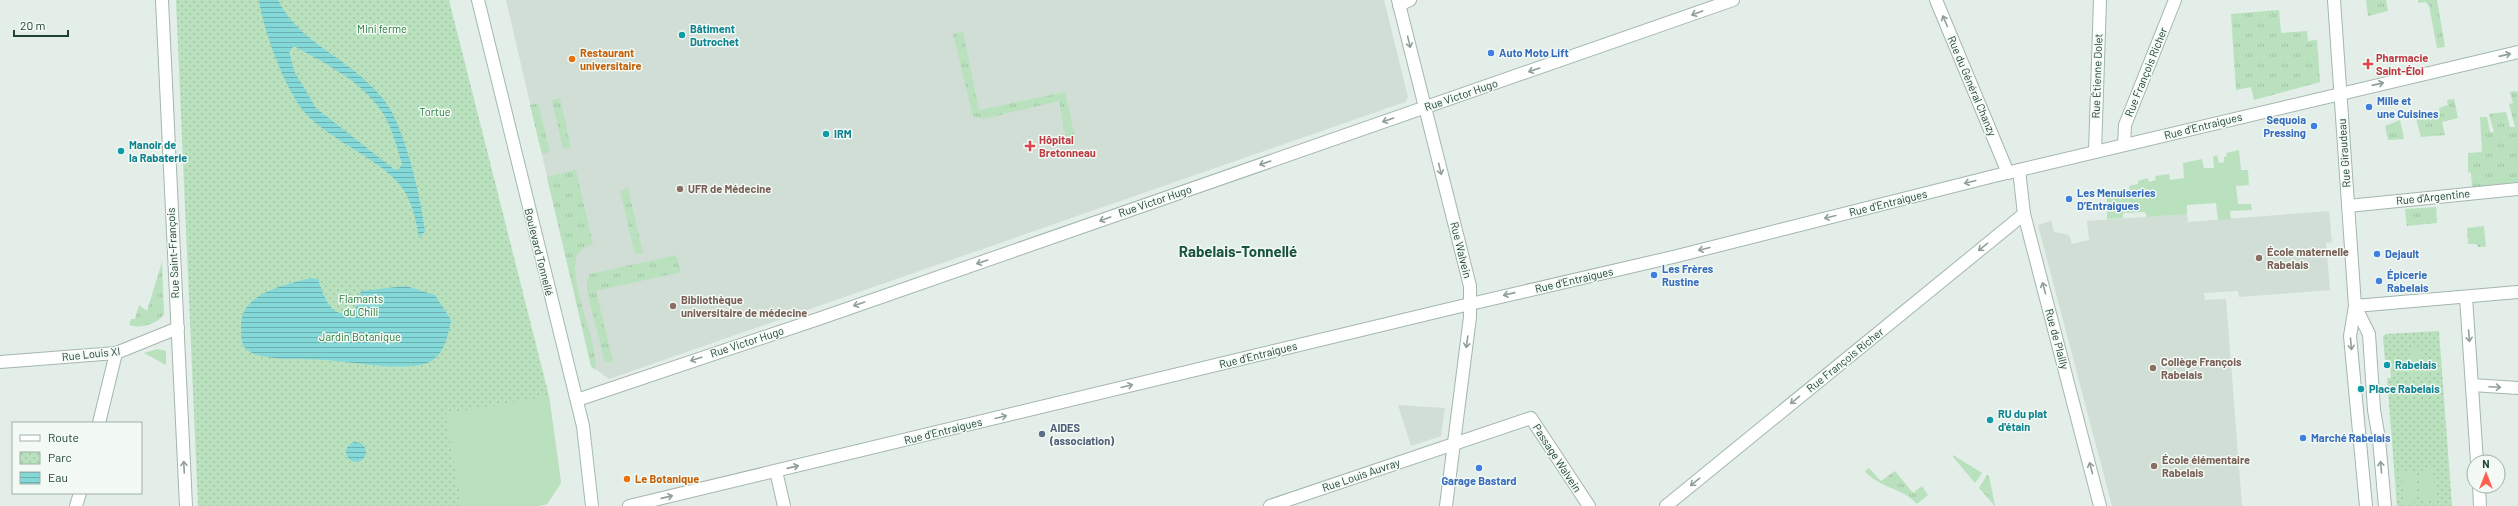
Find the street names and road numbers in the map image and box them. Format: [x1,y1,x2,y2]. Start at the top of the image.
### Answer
street label: Rue François Richer [2122,25,2169,118]
street label: Rue Étienne Dolet [2089,33,2104,119]
street label: Rue du Général Chanzy [1945,34,1999,138]
street label: Rue Victor Hugo [1422,76,1499,113]
street label: Rue d'Entraigues [2163,110,2243,141]
street label: Rue Giraudeau [2335,118,2352,188]
street label: Rue Victor Hugo [1116,182,1193,219]
street label: Rue d'Argentine [2395,186,2471,207]
street label: Rue d'Entraigues [1848,187,1928,218]
street label: Rue Saint-François [164,207,181,299]
street label: Boulevard Tonnellé [522,207,557,297]
street label: Rue Walvein [1448,220,1475,279]
street label: Rue d'Entraigues [1533,264,1614,295]
street label: Rue de Plailly [2043,307,2072,371]
street label: Rue Victor Hugo [708,323,785,360]
street label: Rue François Richer [1804,325,1886,395]
street label: Rue d'Entraigues [1218,339,1298,370]
street label: Rue Louis XI [61,344,121,363]
street label: Rue d'Entraigues [903,415,983,446]
street label: Passage Walvein [1530,421,1584,494]
street label: Rue Louis Auvray [1320,455,1402,494]

